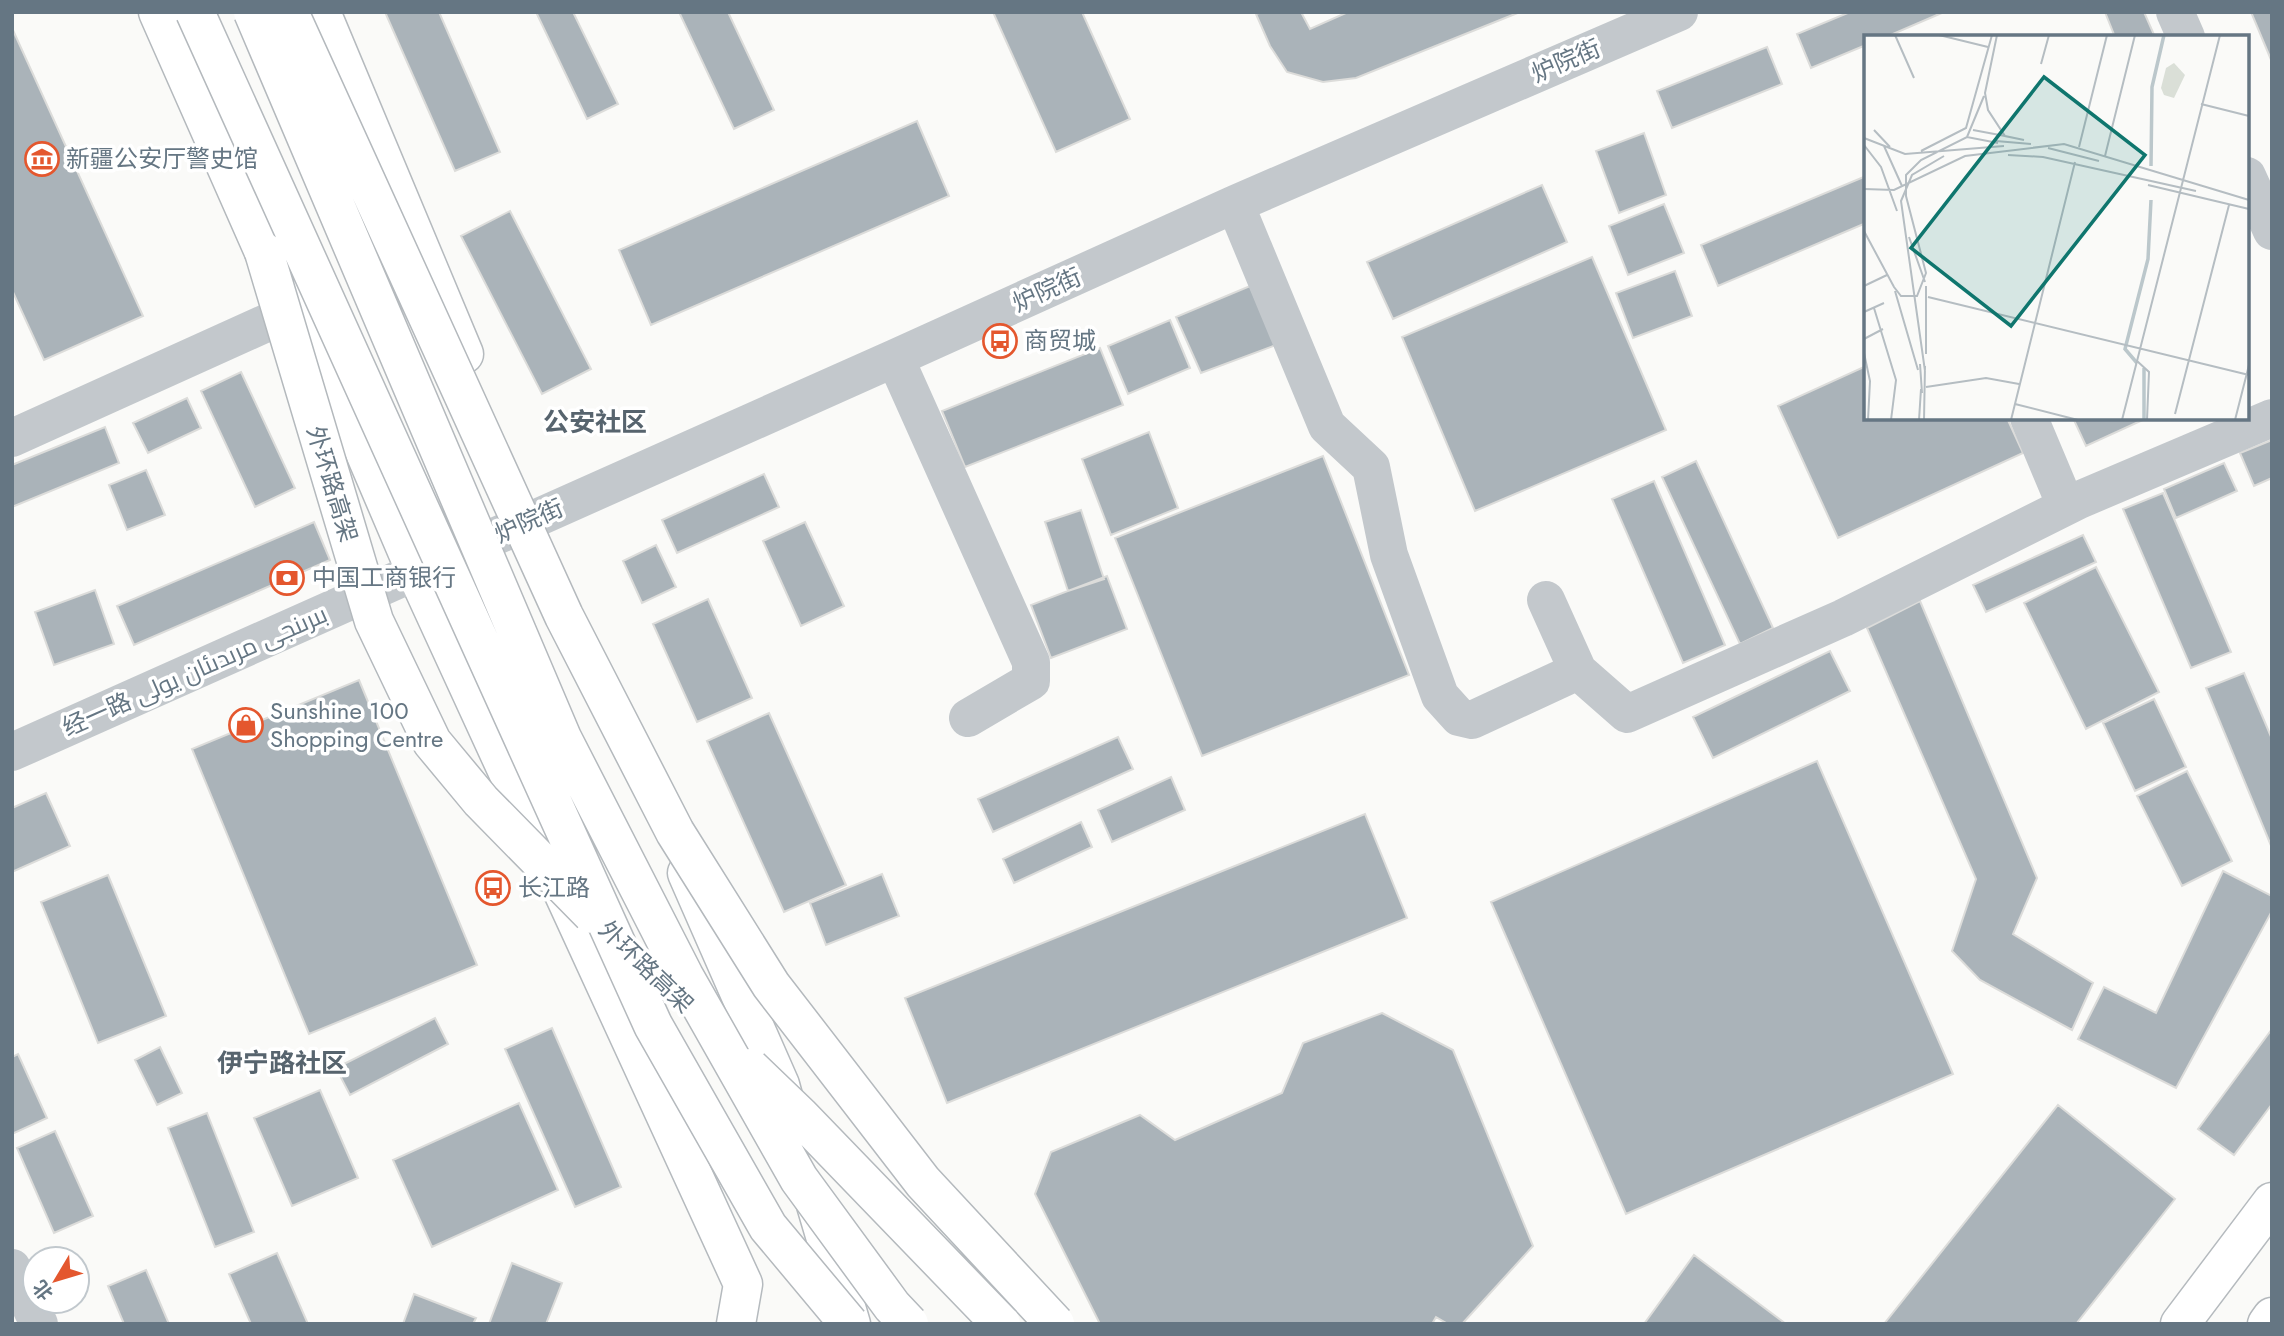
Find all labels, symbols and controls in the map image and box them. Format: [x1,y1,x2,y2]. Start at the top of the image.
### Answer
street label: 炉院街 [1526,30,1606,91]
inset map [1864,35,2249,420]
museum icon: 新疆公安厅警史馆 [23,140,61,178]
place label: 新疆公安厅警史馆 [66,141,258,176]
street label: 炉院街 [1007,259,1087,320]
bus stop icon: 商贸城 [981,322,1019,360]
place label: 商贸城 [1024,323,1096,358]
district label: 公安社区 [543,403,647,441]
street label: 外环路高架 [298,421,367,546]
street label: 炉院街 [489,490,569,551]
bank icon: 中国工商银行 [268,559,306,597]
place label: 中国工商银行 [312,560,456,595]
street label: 经一路 بىرىنجى مرىدىئان يولى [57,596,333,745]
place label: Sunshine 100 Shopping Centre [270,693,443,756]
shop icon: Sunshine 100 Shopping Centre [227,706,265,744]
bus stop icon: 长江路 [474,869,512,907]
place label: 长江路 [518,870,590,905]
street label: 外环路高架 [591,912,702,1021]
district label: 伊宁路社区 [217,1044,347,1082]
north arrow [21,1245,91,1315]
text: 北 [27,1274,59,1306]

